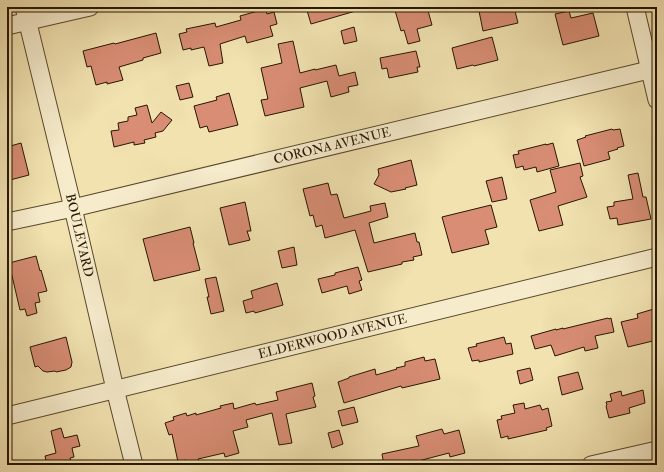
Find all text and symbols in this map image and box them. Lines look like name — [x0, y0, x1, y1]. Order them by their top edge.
street label: CORONA AVENUE — [272, 124, 392, 168]
street label: BOULEVARD — [62, 192, 97, 279]
street label: ELDERWOOD AVENUE — [256, 310, 408, 362]

